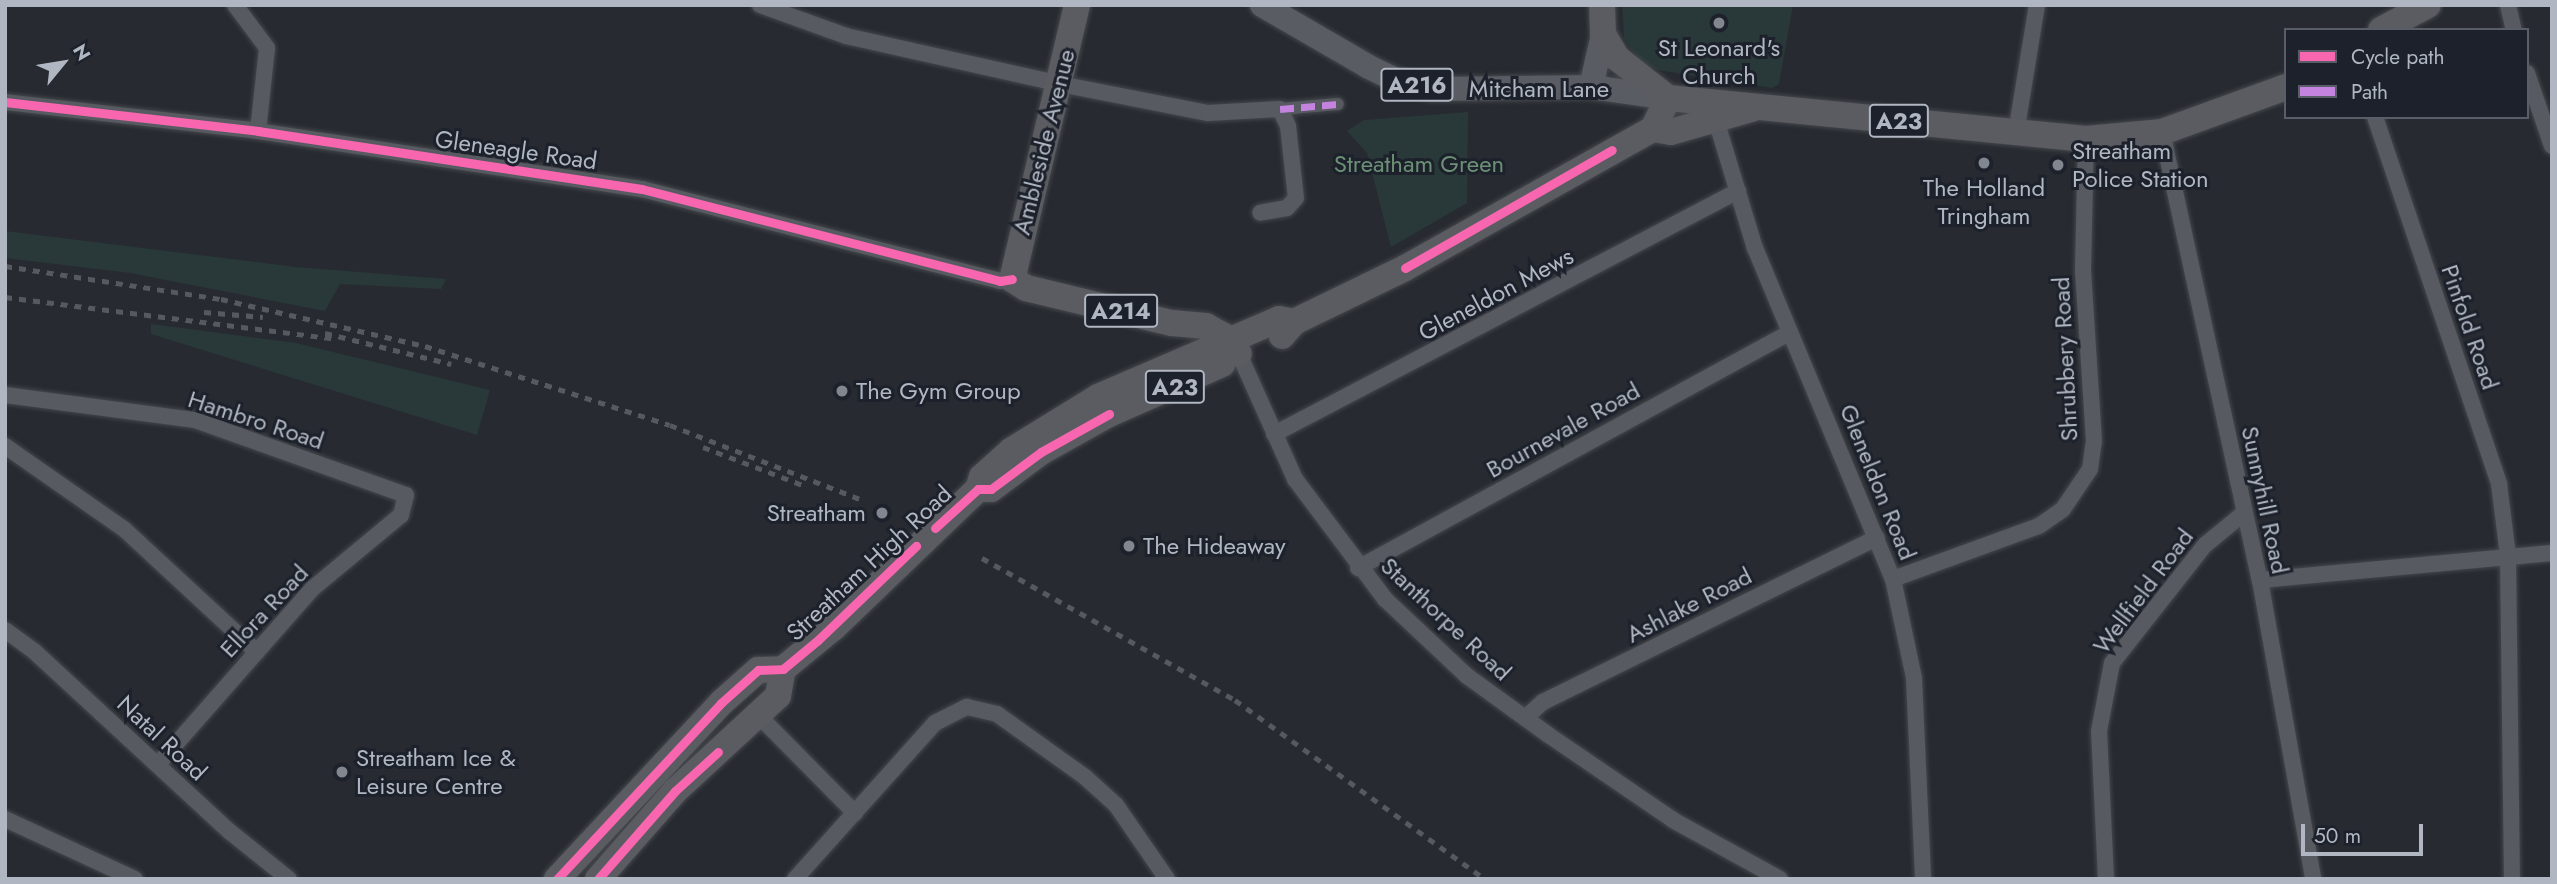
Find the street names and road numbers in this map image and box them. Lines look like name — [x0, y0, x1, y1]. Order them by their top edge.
street label: Ambleside Avenue — [1007, 46, 1081, 238]
road number: A216 — [1380, 66, 1454, 104]
street label: Mitcham Lane — [1469, 75, 1609, 103]
road number: A23 — [1868, 102, 1930, 140]
street label: Gleneagle Road — [433, 124, 599, 176]
street label: Gleneldon Mews — [1414, 241, 1578, 347]
street label: Pinfold Road — [2435, 261, 2505, 393]
street label: Shrubbery Road — [2046, 276, 2084, 442]
road number: A214 — [1082, 292, 1160, 330]
road number: A23 — [1144, 368, 1206, 406]
street label: Bournevale Road — [1481, 376, 1645, 484]
street label: Hambro Road — [184, 385, 328, 455]
street label: Gleneldon Road — [1834, 400, 1922, 564]
street label: Sunnyhill Road — [2235, 424, 2295, 576]
street label: Streatham High Road — [781, 479, 957, 647]
street label: Wellfield Road — [2087, 523, 2199, 659]
street label: Stanthorpe Road — [1375, 551, 1517, 687]
street label: Ellora Road — [214, 559, 314, 663]
street label: Ashlake Road — [1622, 561, 1756, 649]
street label: Natal Road — [111, 689, 213, 787]

